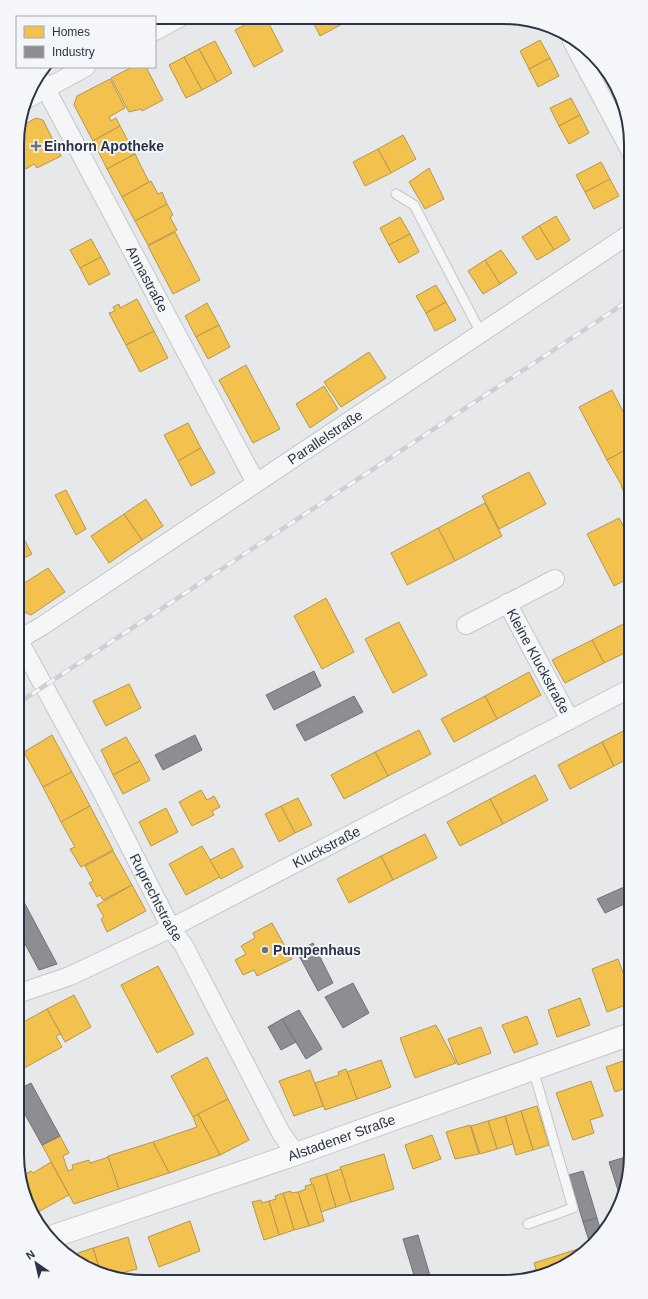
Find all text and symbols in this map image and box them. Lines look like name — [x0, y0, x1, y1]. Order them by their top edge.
legend — [16, 16, 156, 68]
text: Homes — [52, 25, 90, 39]
text: Industry — [52, 45, 95, 59]
place label: Einhorn Apotheke — [44, 138, 164, 154]
marker: Einhorn Apotheke — [31, 141, 41, 151]
street label: Annastraße — [123, 243, 171, 315]
street label: Parallelstraße — [285, 406, 366, 468]
street label: Kleine Kluckstraße — [504, 606, 573, 717]
street label: Kluckstraße — [290, 823, 363, 871]
street label: Ruprechtstraße — [127, 851, 186, 944]
place label: Pumpenhaus — [273, 942, 361, 958]
marker: Pumpenhaus — [260, 945, 270, 955]
street label: Alstadener Straße — [286, 1111, 398, 1164]
north arrow — [16, 1243, 56, 1283]
text: N — [24, 1247, 37, 1262]

